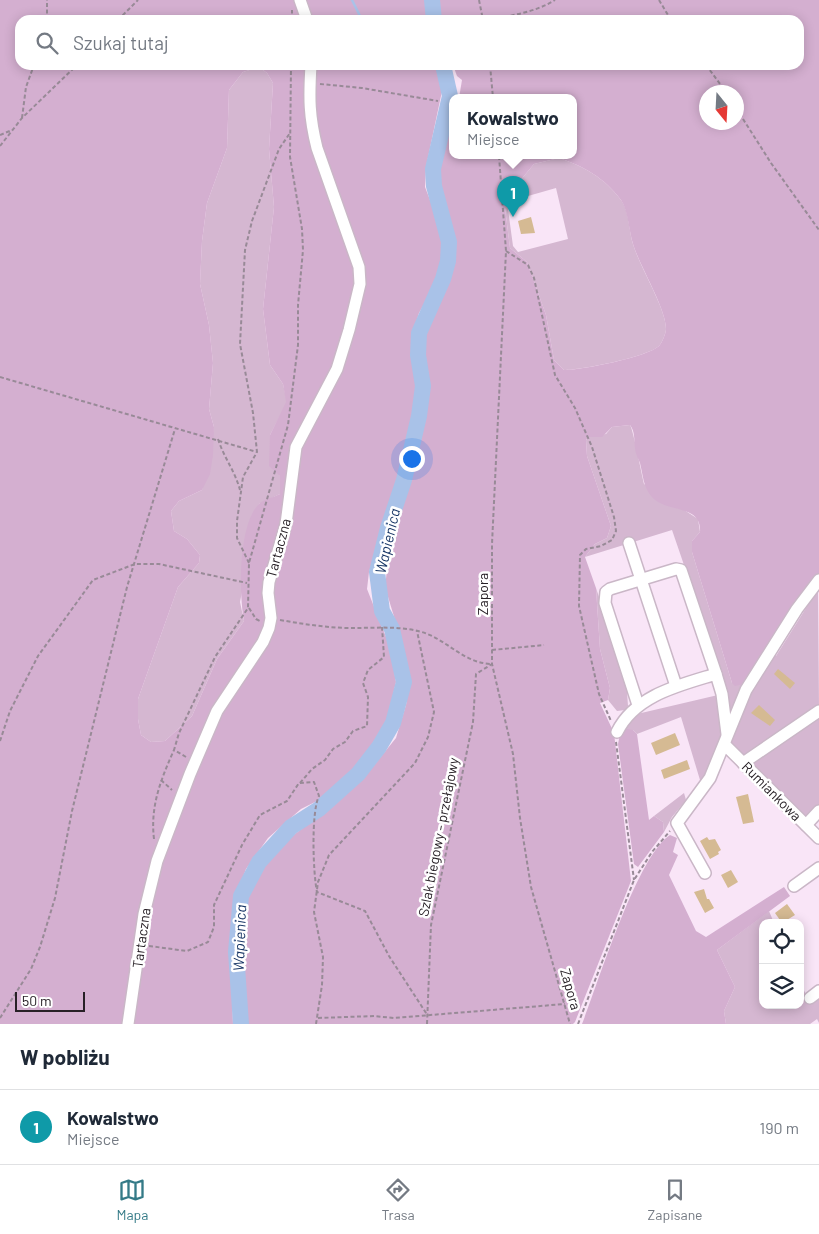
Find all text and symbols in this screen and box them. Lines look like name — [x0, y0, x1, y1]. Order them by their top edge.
search box — [15, 15, 804, 70]
icon: search — [33, 29, 61, 57]
text: Szukaj tutaj — [73, 31, 169, 54]
north arrow — [699, 85, 744, 130]
popup — [449, 94, 577, 159]
text: Kowalstwo — [467, 106, 559, 129]
text: Miejsce — [467, 129, 520, 148]
pin: 1 — [497, 176, 529, 217]
your location — [399, 446, 425, 472]
water label: Wapienica — [371, 506, 403, 576]
street label: Tartaczna — [262, 516, 294, 580]
street label: Zapora — [474, 573, 491, 615]
street label: Szlak biegowy - przełajowy — [414, 756, 462, 918]
street label: Rumiankowa — [739, 758, 805, 824]
water label: Wapienica — [229, 904, 249, 972]
street label: Tartaczna — [128, 907, 154, 969]
map controls — [759, 919, 804, 1009]
button: locate — [759, 919, 804, 964]
button: layers — [759, 964, 804, 1009]
street label: Zapora — [557, 966, 585, 1012]
scale bar — [15, 989, 85, 1012]
text: 50 m — [22, 992, 51, 1009]
text: W pobliżu — [20, 1044, 110, 1069]
text: Kowalstwo — [67, 1106, 159, 1129]
text: 1 — [33, 1118, 39, 1137]
text: 190 m — [760, 1118, 799, 1137]
text: Miejsce — [67, 1129, 119, 1148]
tab: Mapa — [116, 1176, 148, 1223]
tab: Trasa — [381, 1176, 415, 1223]
tab: Zapisane — [648, 1176, 703, 1223]

